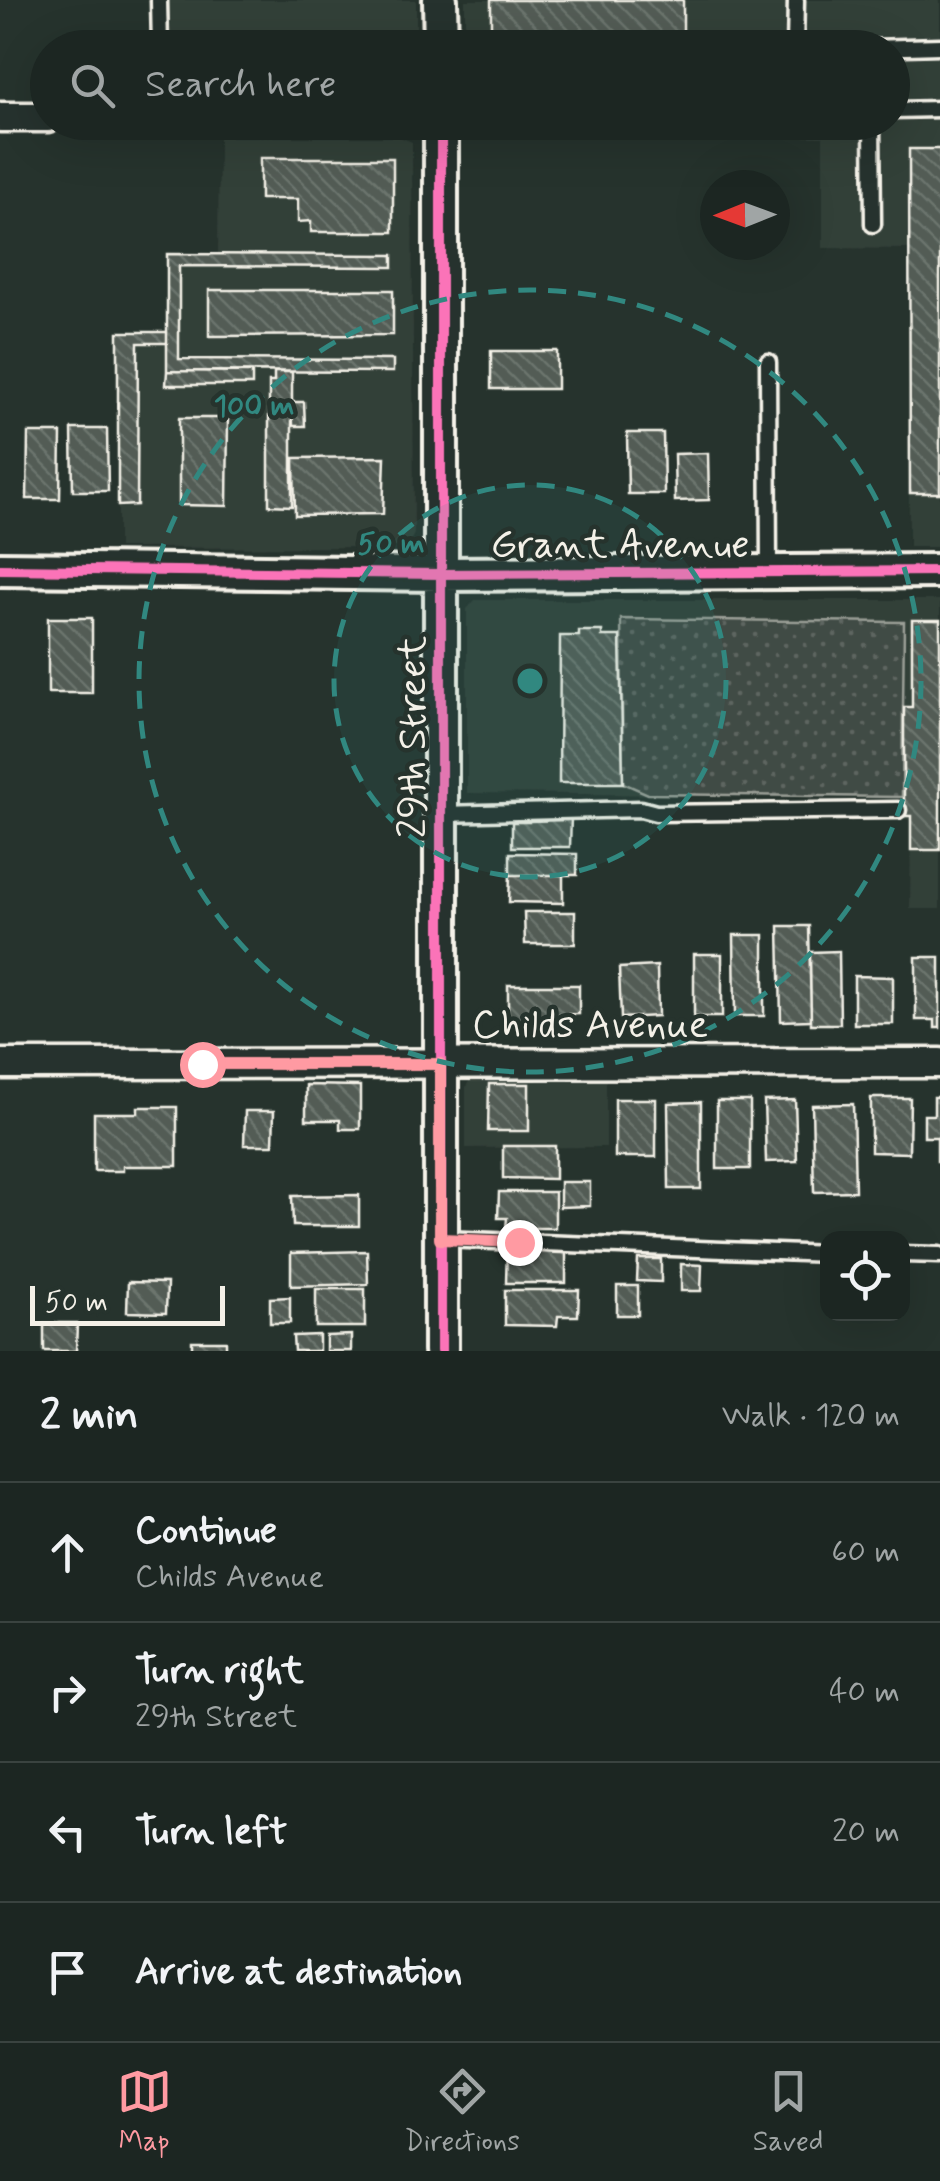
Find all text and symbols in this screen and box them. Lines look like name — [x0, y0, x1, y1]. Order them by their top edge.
search box — [30, 30, 910, 140]
icon: search — [65, 58, 120, 113]
text: Search here — [145, 61, 336, 110]
north arrow — [700, 170, 790, 260]
text: 100 m — [214, 387, 294, 426]
street label: Grant Avenue — [490, 520, 750, 572]
text: 50 m — [357, 525, 425, 564]
street label: 29th Street — [388, 636, 440, 838]
centre of rings — [512, 663, 548, 699]
street label: Childs Avenue — [472, 1000, 708, 1052]
route start — [180, 1042, 226, 1088]
route end — [497, 1220, 543, 1266]
map controls — [820, 1231, 910, 1321]
button: locate — [820, 1231, 910, 1321]
scale bar — [30, 1281, 225, 1326]
text: 50 m — [45, 1285, 108, 1322]
text: 2 min — [40, 1389, 139, 1444]
text: Walk · 120 m — [722, 1395, 900, 1437]
text: Continue — [135, 1507, 277, 1556]
icon: ahead — [40, 1525, 95, 1580]
text: 60 m — [831, 1531, 900, 1573]
text: Childs Avenue — [135, 1556, 324, 1598]
text: Turn right — [135, 1647, 304, 1696]
icon: right — [40, 1665, 95, 1720]
text: 40 m — [829, 1671, 900, 1713]
text: 29th Street — [135, 1696, 297, 1738]
icon: left — [40, 1805, 95, 1860]
text: Turn left — [135, 1808, 287, 1857]
text: 20 m — [832, 1811, 900, 1853]
icon: arrive — [40, 1945, 95, 2000]
text: Arrive at destination — [135, 1948, 462, 1997]
tab: Map — [117, 2064, 172, 2161]
tab: Directions — [405, 2064, 520, 2161]
tab: Saved — [753, 2064, 823, 2161]

